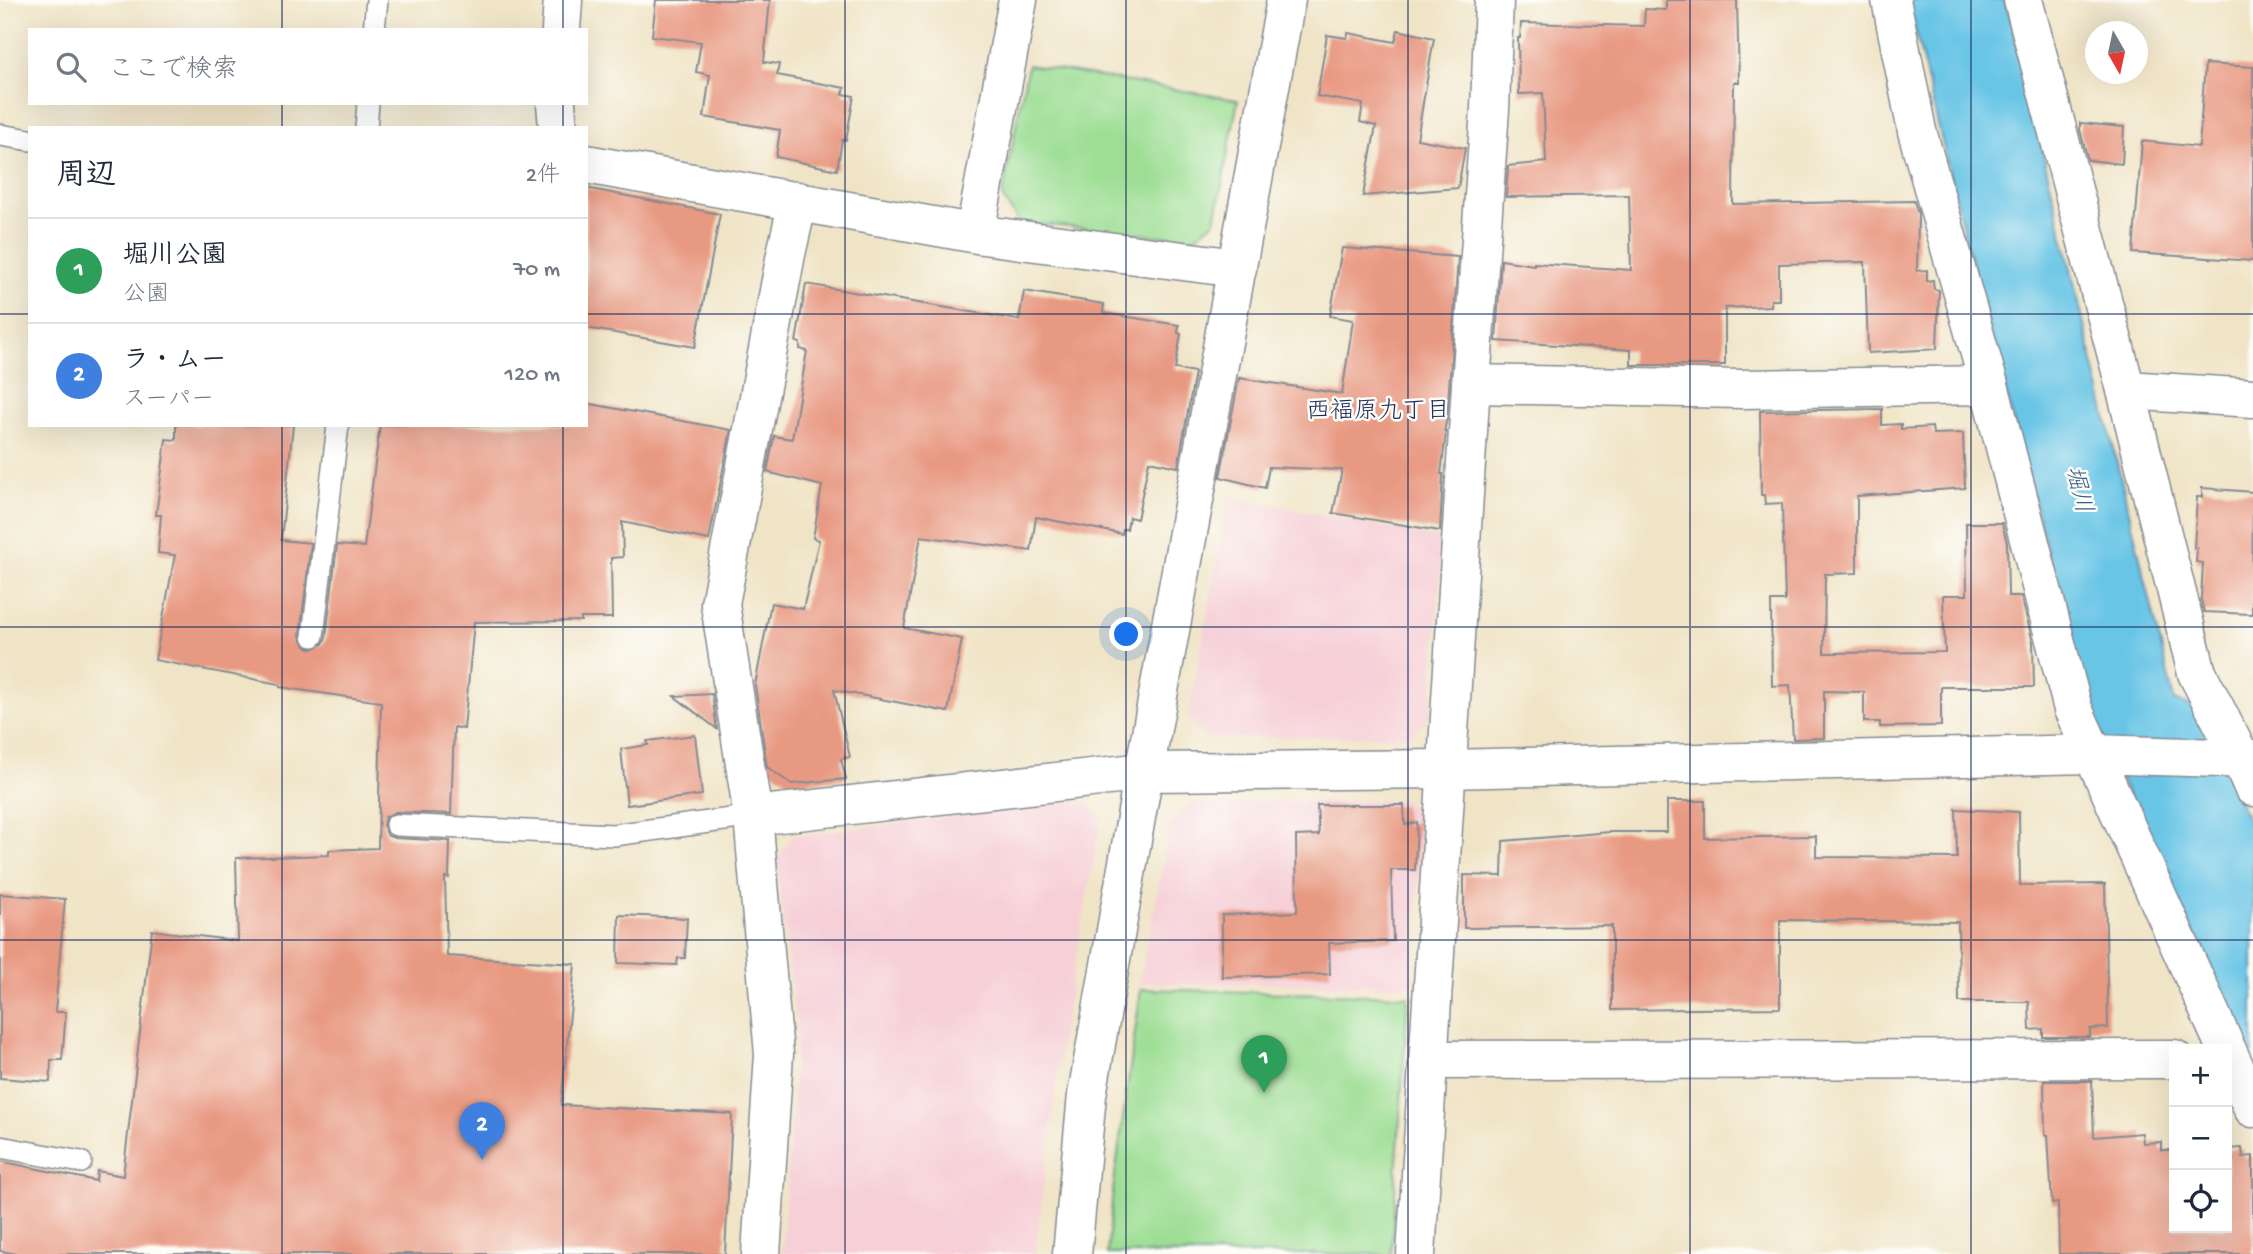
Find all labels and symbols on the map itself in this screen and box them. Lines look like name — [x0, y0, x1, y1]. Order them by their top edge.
north arrow — [2085, 21, 2148, 84]
district label: 西福原九丁目 — [1306, 398, 1450, 427]
water label: 堀川 — [2057, 463, 2096, 517]
your location — [1109, 617, 1143, 651]
pin: 1 — [1241, 1035, 1287, 1093]
pin: 2 — [459, 1102, 505, 1160]

